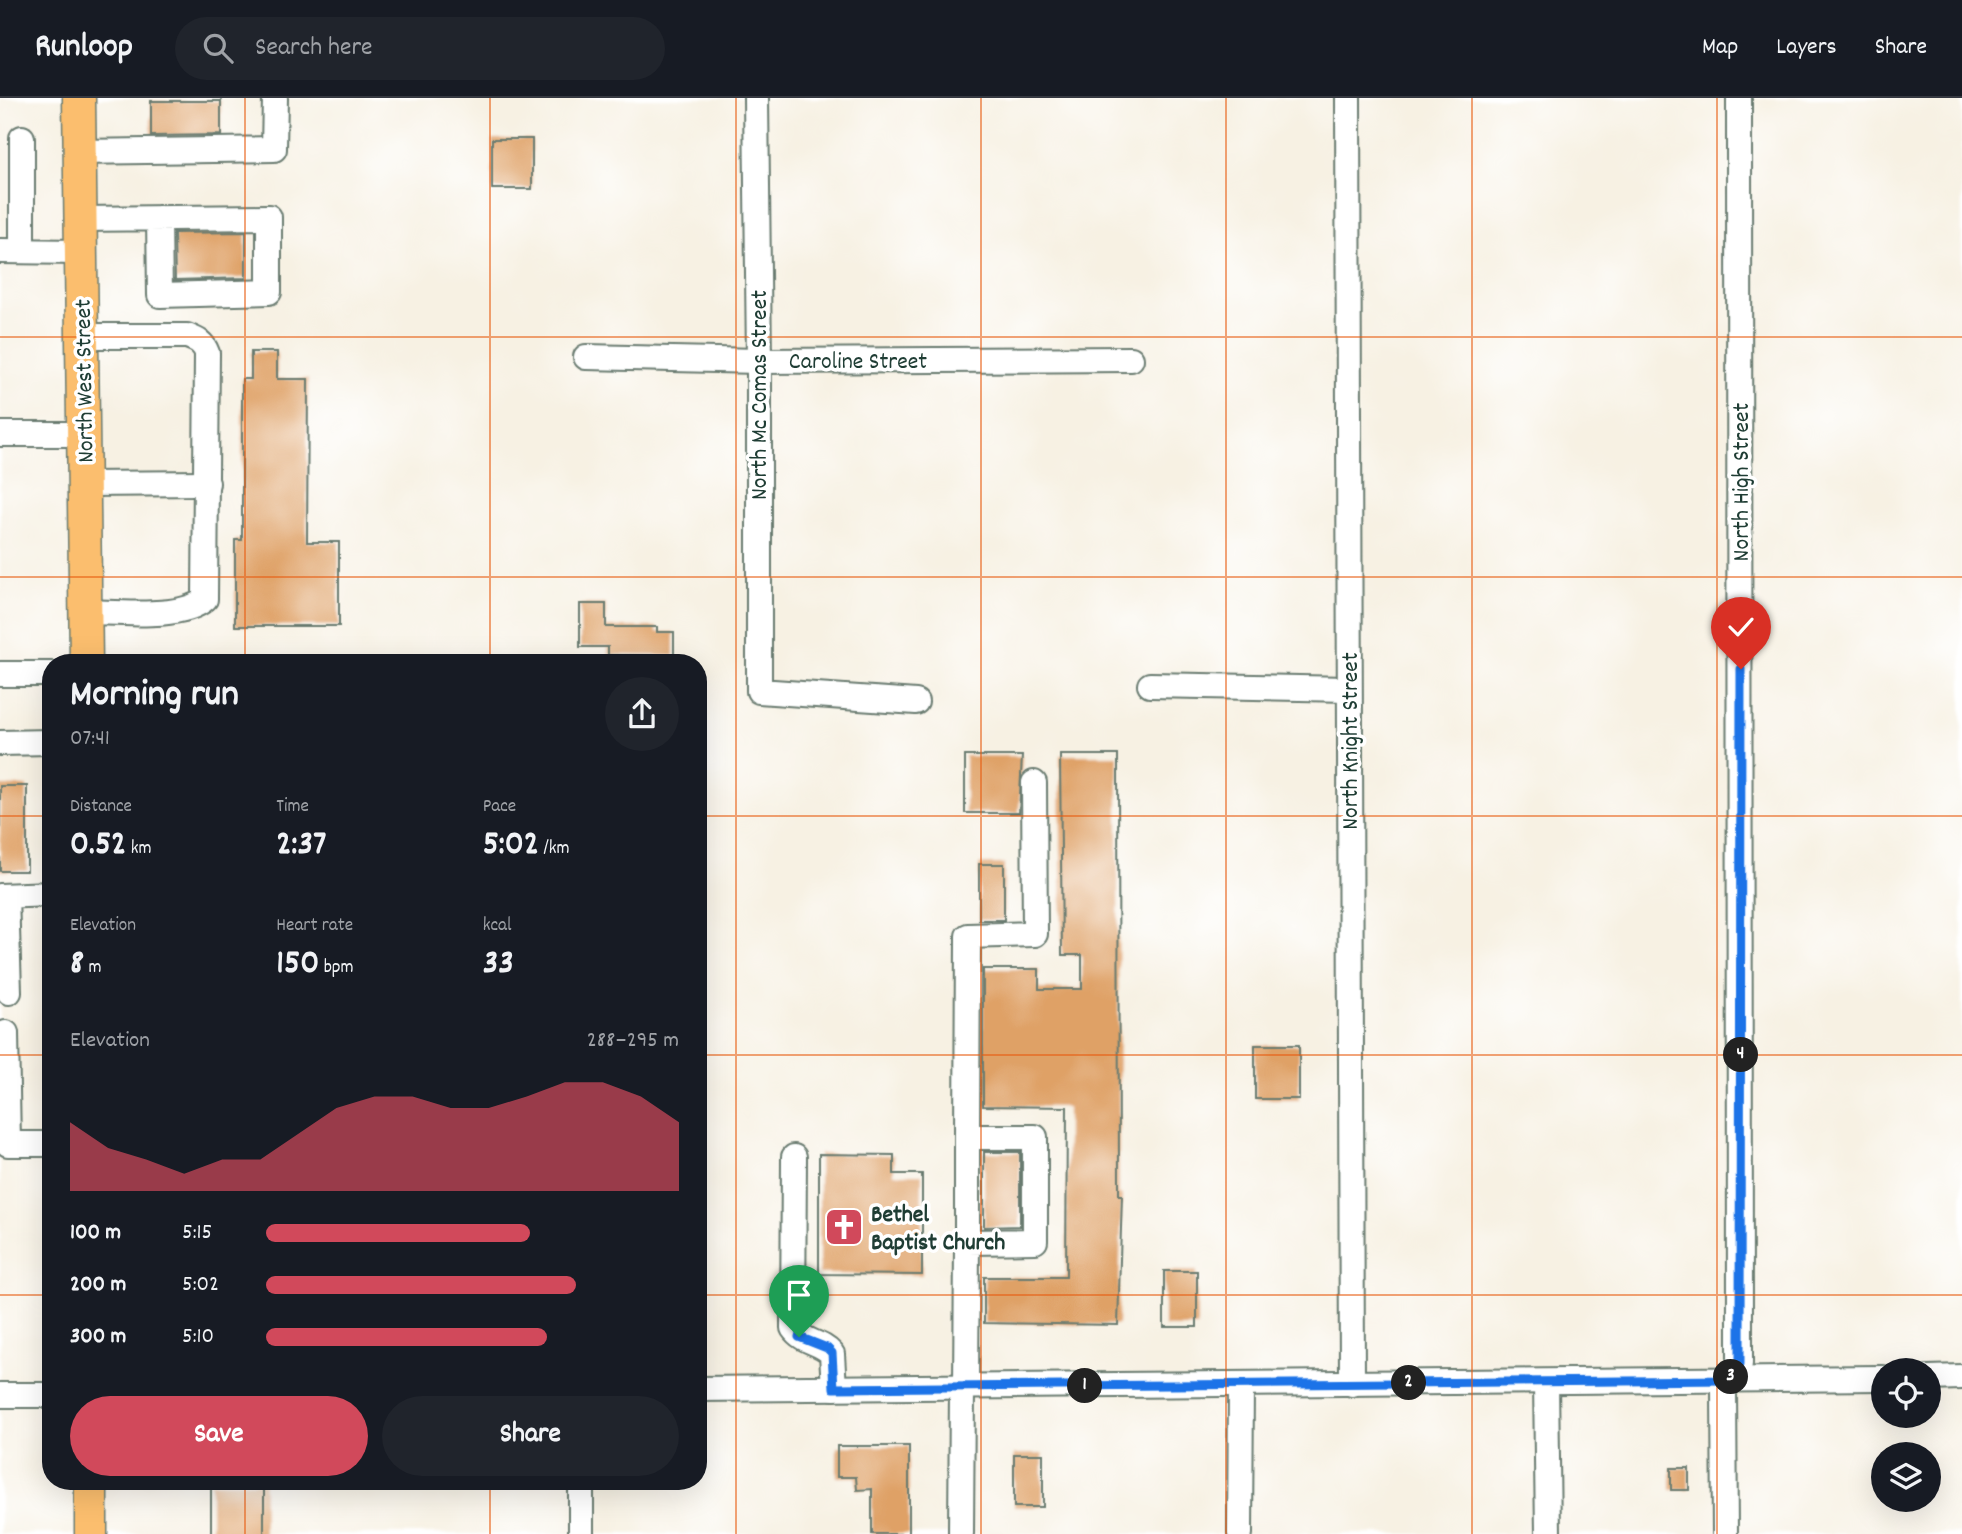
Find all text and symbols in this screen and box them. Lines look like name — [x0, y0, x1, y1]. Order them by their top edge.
search box — [175, 17, 665, 80]
text: Runloop — [35, 25, 133, 72]
icon: search — [199, 29, 237, 67]
text: Search here — [255, 30, 372, 67]
text: Map — [1702, 31, 1738, 65]
text: Layers — [1776, 31, 1837, 65]
text: Share — [1875, 31, 1927, 65]
street label: North Mc Comas Street — [744, 290, 778, 500]
street label: North West Street — [68, 299, 104, 463]
street label: Caroline Street — [789, 346, 927, 380]
street label: North High Street — [1726, 402, 1760, 561]
pin — [1711, 597, 1771, 669]
icon: check — [1722, 608, 1760, 646]
street label: North Knight Street — [1335, 652, 1369, 830]
text: Morning run — [70, 669, 239, 724]
button: share — [605, 677, 679, 751]
text: 07:41 — [70, 723, 110, 756]
text: Distance — [70, 794, 132, 821]
text: Time — [276, 794, 309, 821]
text: Pace — [483, 794, 516, 821]
text: 0.52 — [70, 821, 126, 871]
text: 2:37 — [276, 821, 326, 871]
text: 5:02 — [483, 821, 539, 871]
text: km — [126, 836, 152, 863]
text: /km — [539, 836, 570, 863]
text: Elevation — [70, 913, 136, 940]
text: Heart rate — [276, 913, 353, 940]
text: kcal — [483, 913, 512, 940]
text: 8 — [70, 940, 84, 990]
text: 150 — [276, 940, 319, 990]
text: 33 — [483, 940, 514, 990]
text: m — [84, 955, 101, 982]
text: bpm — [319, 955, 354, 982]
text: Elevation — [70, 1025, 150, 1058]
text: 288–295 m — [587, 1025, 679, 1058]
pin: 4 — [1724, 1038, 1758, 1072]
text: 4 — [1737, 1041, 1744, 1068]
place label: Bethel Baptist Church — [871, 1199, 1005, 1261]
church icon: Bethel Baptist Church — [823, 1206, 865, 1248]
text: 100 m — [70, 1217, 121, 1250]
text: 5:15 — [182, 1217, 212, 1250]
pin — [769, 1265, 829, 1337]
text: 200 m — [70, 1269, 126, 1302]
text: 5:02 — [182, 1269, 219, 1302]
icon: arrive — [780, 1276, 818, 1314]
text: 300 m — [70, 1321, 126, 1354]
text: 5:10 — [182, 1321, 214, 1354]
map controls — [1871, 1358, 1941, 1512]
button: locate — [1871, 1358, 1941, 1428]
pin: 3 — [1714, 1360, 1748, 1394]
text: 3 — [1726, 1363, 1735, 1390]
pin: 2 — [1392, 1366, 1426, 1400]
pin: 1 — [1068, 1368, 1102, 1404]
text: 2 — [1404, 1369, 1413, 1396]
text: 1 — [1082, 1372, 1087, 1399]
button: Save — [70, 1396, 368, 1476]
button: Share — [382, 1396, 679, 1476]
button: layers — [1871, 1442, 1941, 1512]

